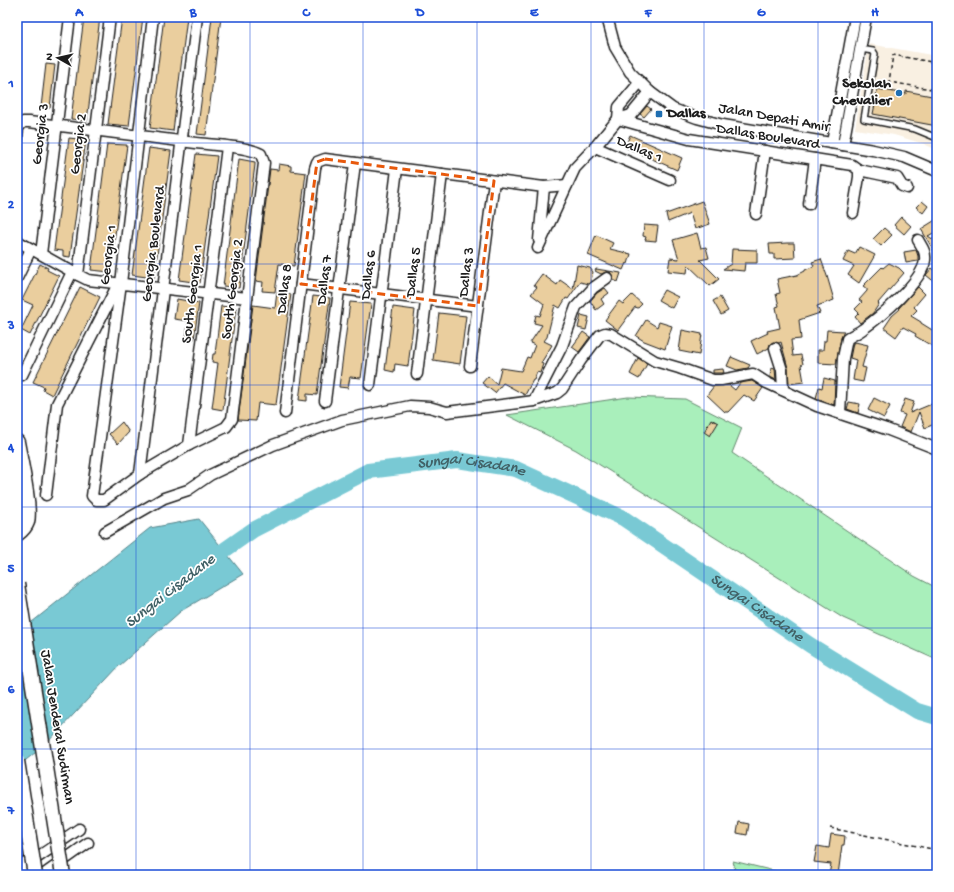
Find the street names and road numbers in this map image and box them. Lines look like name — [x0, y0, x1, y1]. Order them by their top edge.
street label: Jalan Depati Amir — [717, 99, 833, 137]
street label: Georgia 3 — [28, 102, 54, 166]
street label: Georgia 2 — [66, 112, 92, 176]
street label: Dallas Boulevard — [714, 120, 822, 154]
street label: Dallas 1 — [612, 132, 665, 168]
street label: Georgia Boulevard — [138, 184, 170, 303]
street label: Georgia 1 — [96, 224, 122, 286]
street label: South Georgia 2 — [218, 238, 248, 340]
street label: South Georgia 1 — [178, 244, 208, 344]
street label: Dallas 5 — [402, 246, 426, 299]
street label: Dallas 3 — [455, 246, 479, 299]
street label: Dallas 6 — [357, 249, 381, 302]
street label: Dallas 7 — [313, 253, 337, 307]
street label: Dallas 8 — [273, 263, 297, 316]
street label: Jalan Jenderal Sudirman — [36, 649, 78, 805]

